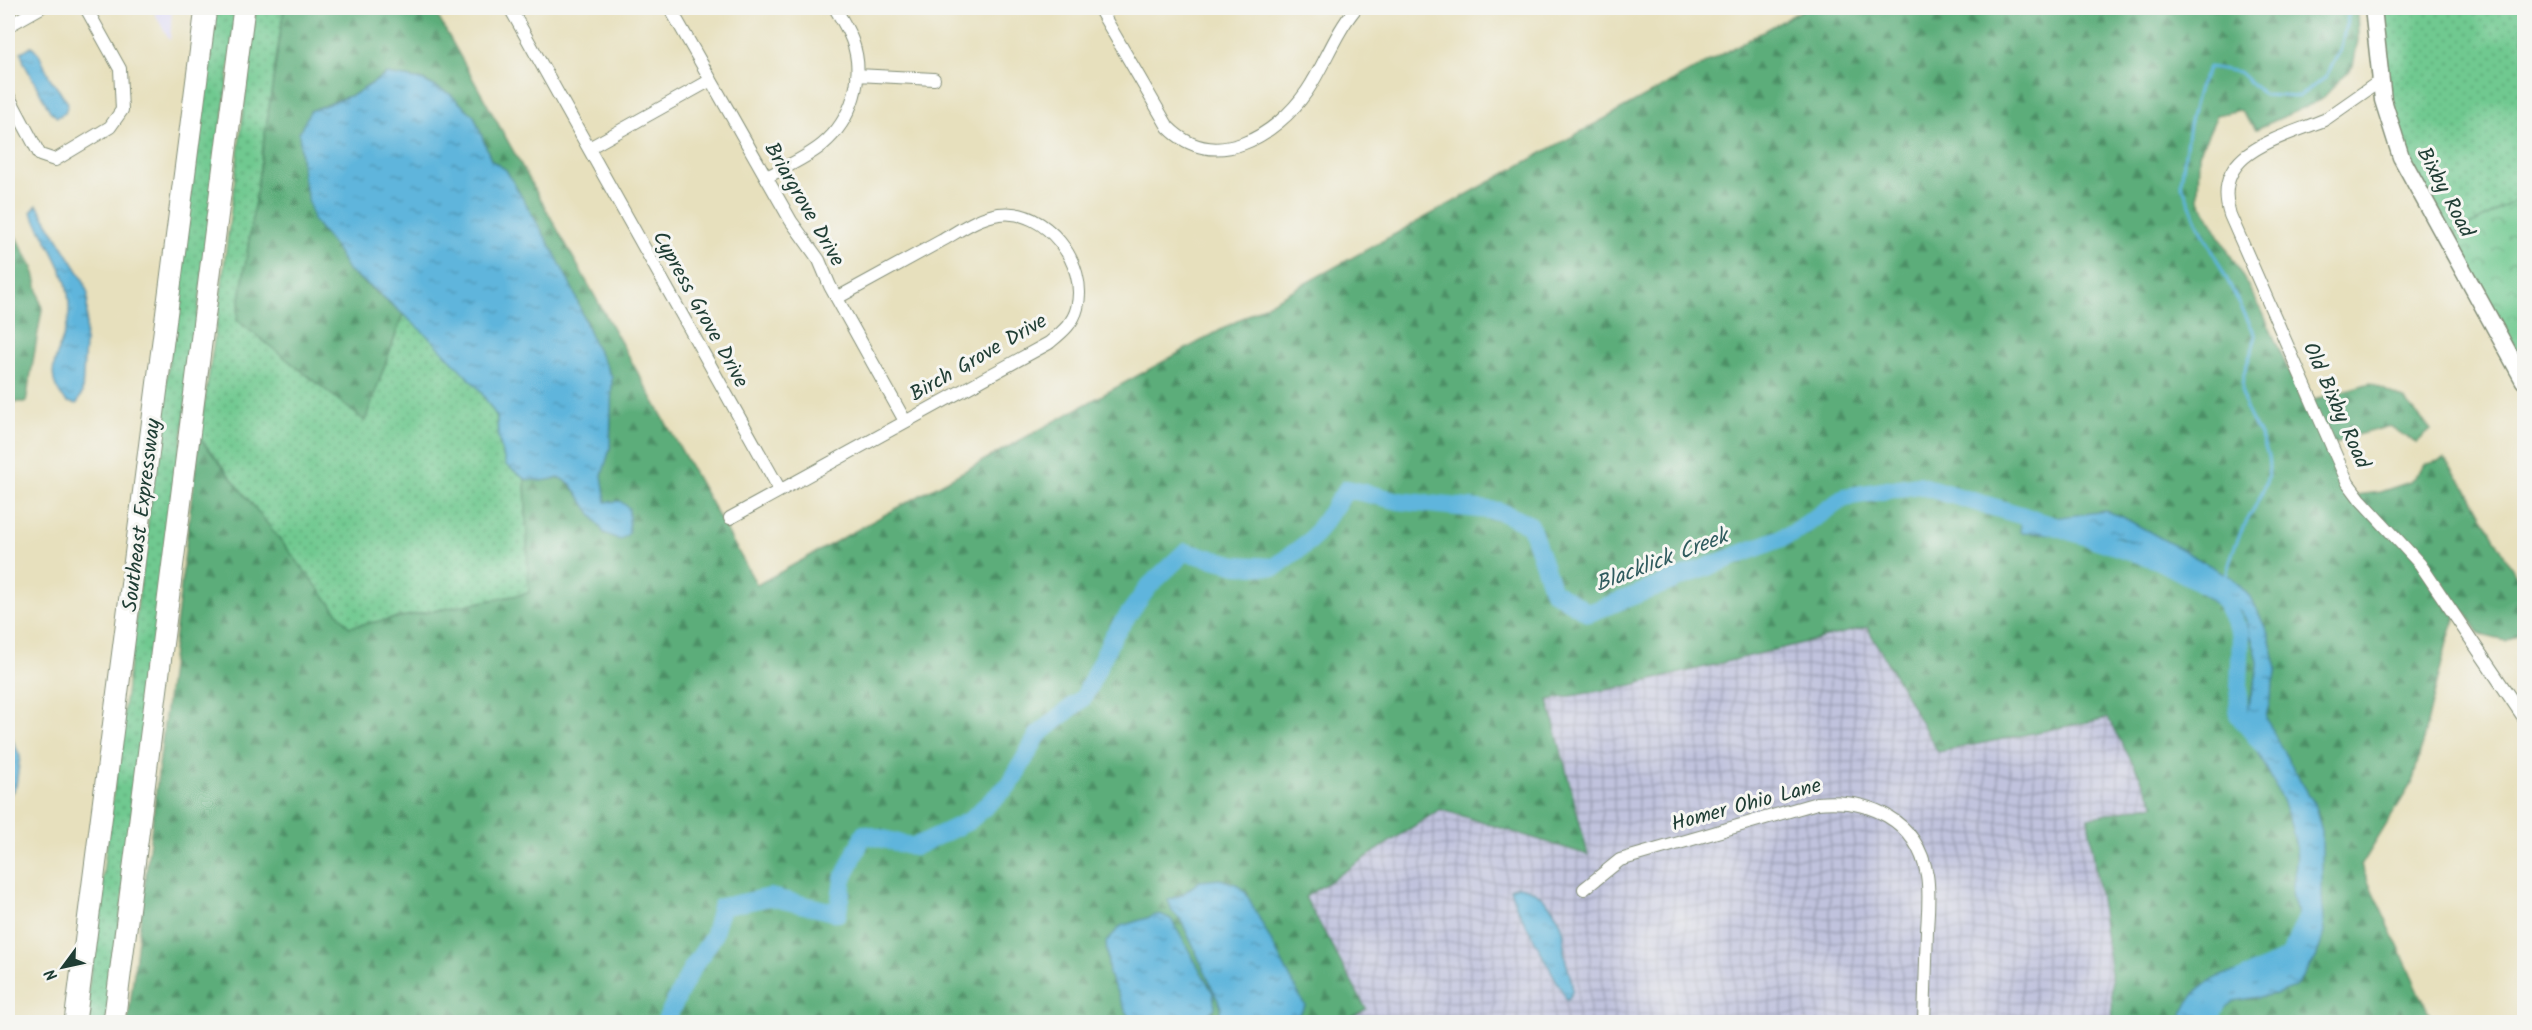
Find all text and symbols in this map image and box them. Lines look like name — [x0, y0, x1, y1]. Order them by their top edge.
street label: Briargrove Drive — [755, 136, 853, 274]
street label: Bixby Road — [2407, 141, 2483, 244]
street label: Cypress Grove Drive — [643, 225, 757, 395]
street label: Birch Grove Drive — [904, 305, 1054, 411]
street label: Old Bixby Road — [2293, 337, 2379, 475]
street label: Southeast Expressway — [114, 417, 171, 614]
water label: Blacklick Creek — [1590, 519, 1737, 603]
street label: Homer Ohio Lane — [1668, 769, 1826, 841]
north arrow — [33, 937, 93, 997]
text: N — [38, 963, 65, 985]

